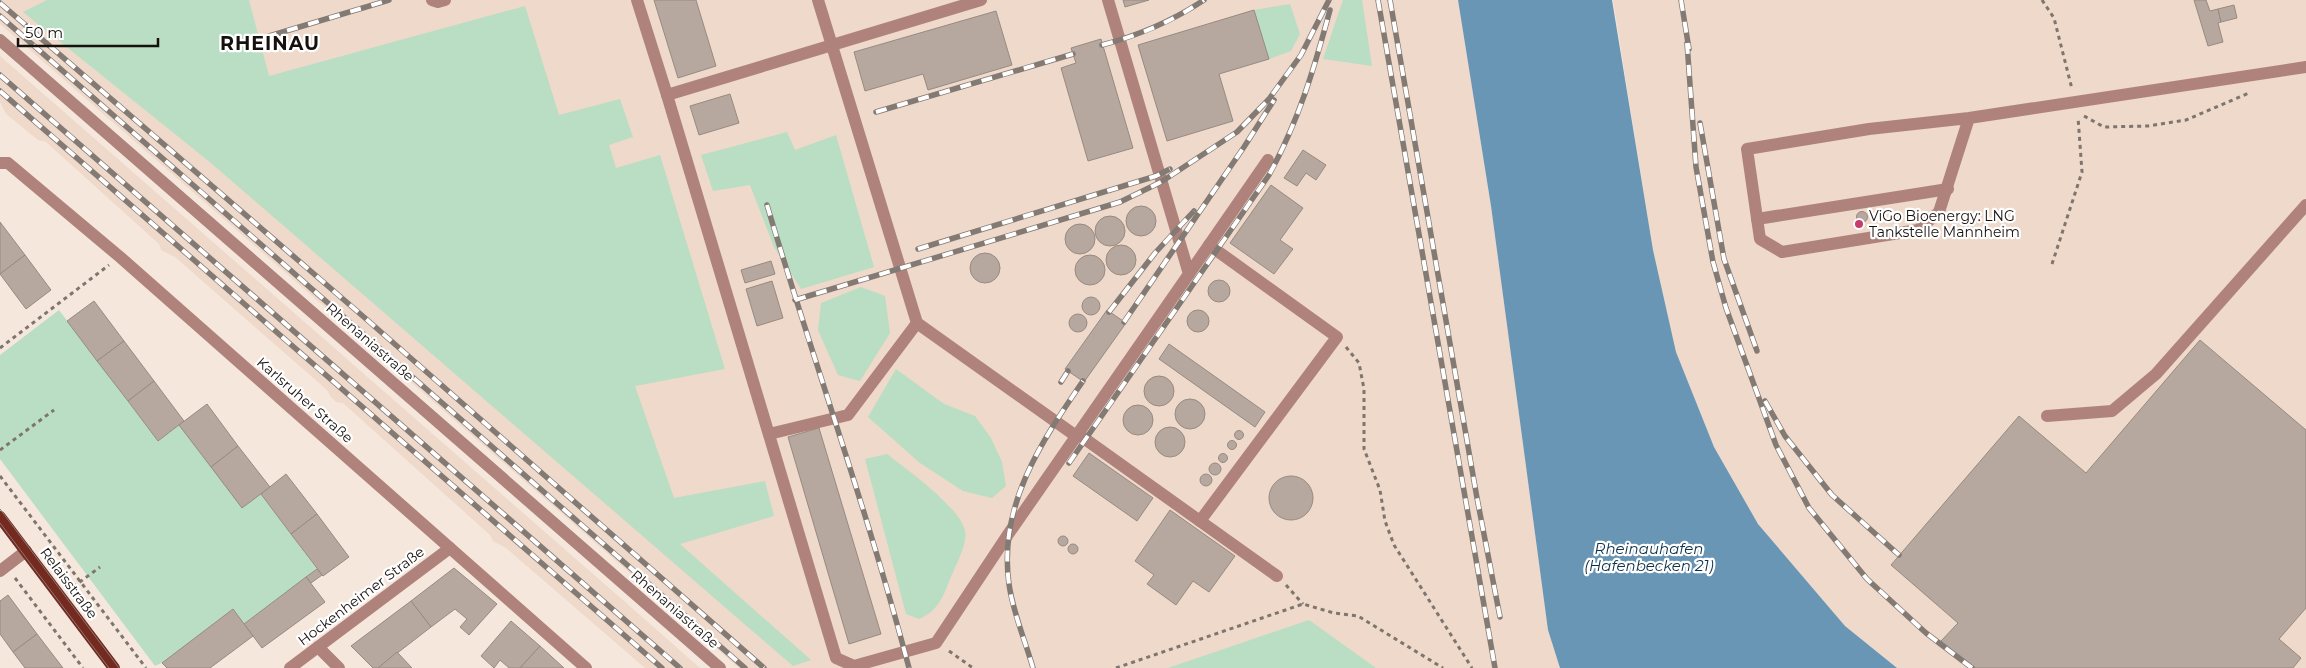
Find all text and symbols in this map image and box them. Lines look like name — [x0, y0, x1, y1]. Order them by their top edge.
scale bar — [18, 15, 158, 47]
text: 50 m — [25, 23, 63, 42]
district label: RHEINAU — [220, 32, 320, 55]
place label: ViGo Bioenergy: LNG Tankstelle Mannheim — [1869, 207, 2020, 241]
marker: ViGo Bioenergy: LNG Tankstelle Mannheim — [1853, 218, 1865, 230]
street label: Rhenaniastraße — [322, 299, 418, 385]
street label: Karlsruher Straße — [253, 353, 357, 447]
water label: Rheinauhafen (Hafenbecken 21) — [1584, 539, 1714, 575]
street label: Hockenheimer Straße — [294, 543, 428, 649]
street label: Relaisstraße — [36, 544, 102, 622]
street label: Rhenaniastraße — [627, 566, 723, 652]

